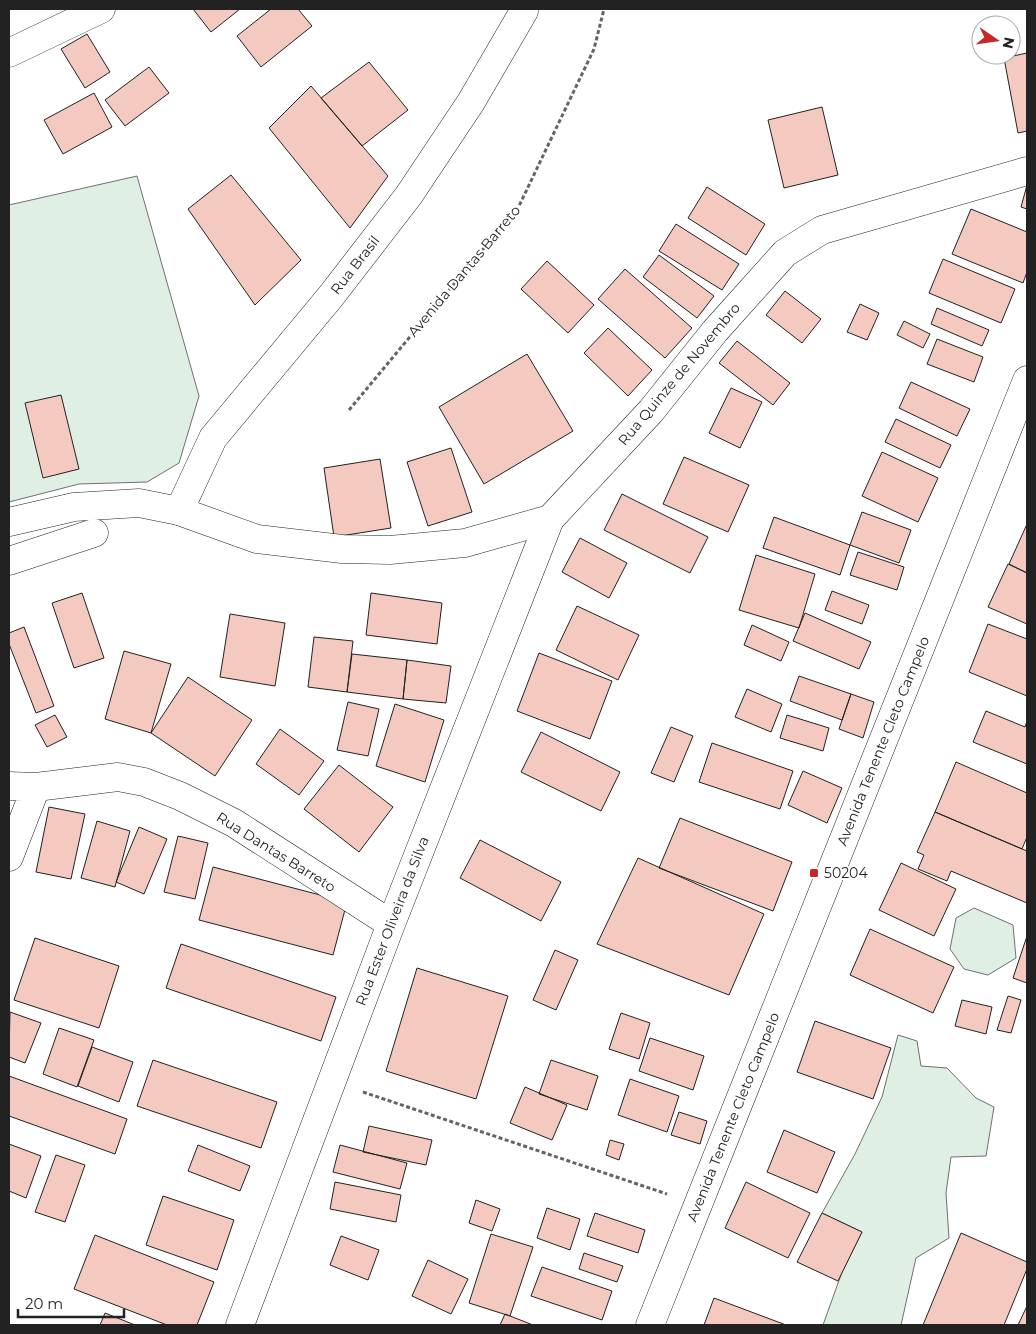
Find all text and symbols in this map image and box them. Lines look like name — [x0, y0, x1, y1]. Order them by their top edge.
north arrow — [971, 15, 1021, 65]
text: N — [999, 35, 1019, 50]
street label: Avenida Dantas Barreto — [404, 201, 524, 340]
street label: Rua Brasil — [326, 232, 384, 298]
street label: Rua Quinze de Novembro — [614, 299, 744, 449]
street label: Avenida Tenente Cleto Campelo — [833, 633, 933, 848]
street label: Rua Dantas Barreto — [213, 808, 339, 896]
street label: Rua Ester Oliveira da Silva — [351, 834, 433, 1008]
place label: 50204 — [824, 864, 868, 882]
marker: 50204 — [808, 867, 820, 879]
street label: Avenida Tenente Cleto Campelo — [683, 1009, 783, 1224]
scale bar — [18, 1286, 124, 1318]
text: 20 m — [25, 1294, 63, 1313]

